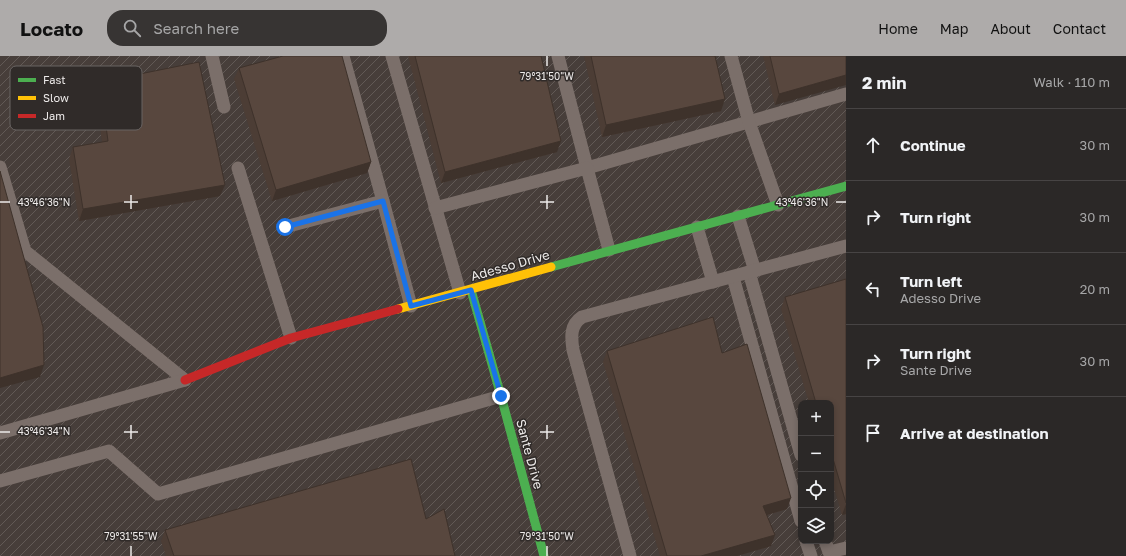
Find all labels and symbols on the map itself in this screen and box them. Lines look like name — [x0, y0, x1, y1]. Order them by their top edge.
legend — [10, 66, 142, 130]
text: 79°31'50"W — [520, 70, 574, 82]
text: Fast — [43, 73, 66, 86]
text: Slow — [43, 91, 69, 104]
text: Jam — [43, 109, 65, 122]
text: 43°46'36"N — [18, 196, 70, 208]
text: 43°46'36"N — [776, 196, 828, 208]
route start — [276, 218, 294, 236]
street label: Adesso Drive — [469, 246, 551, 284]
route end — [492, 387, 510, 405]
street label: Sante Drive — [513, 417, 547, 491]
text: 43°46'34"N — [18, 425, 70, 437]
text: 79°31'55"W — [104, 530, 158, 542]
text: 79°31'50"W — [520, 530, 574, 542]

